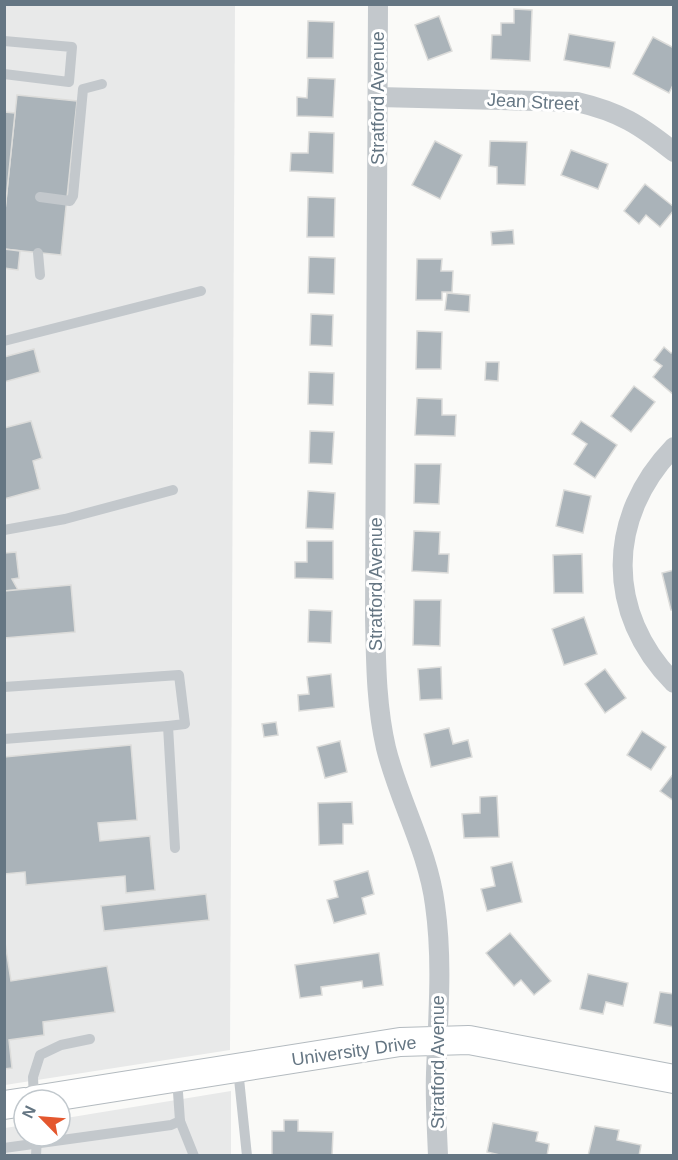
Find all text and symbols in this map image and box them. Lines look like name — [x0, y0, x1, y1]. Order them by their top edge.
street label: Stratford Avenue — [368, 31, 388, 165]
street label: Jean Street — [487, 90, 579, 114]
street label: Stratford Avenue — [366, 517, 386, 651]
street label: Stratford Avenue — [428, 995, 448, 1129]
street label: University Drive — [290, 1032, 418, 1070]
north arrow — [12, 1088, 72, 1148]
text: N — [19, 1103, 39, 1121]

